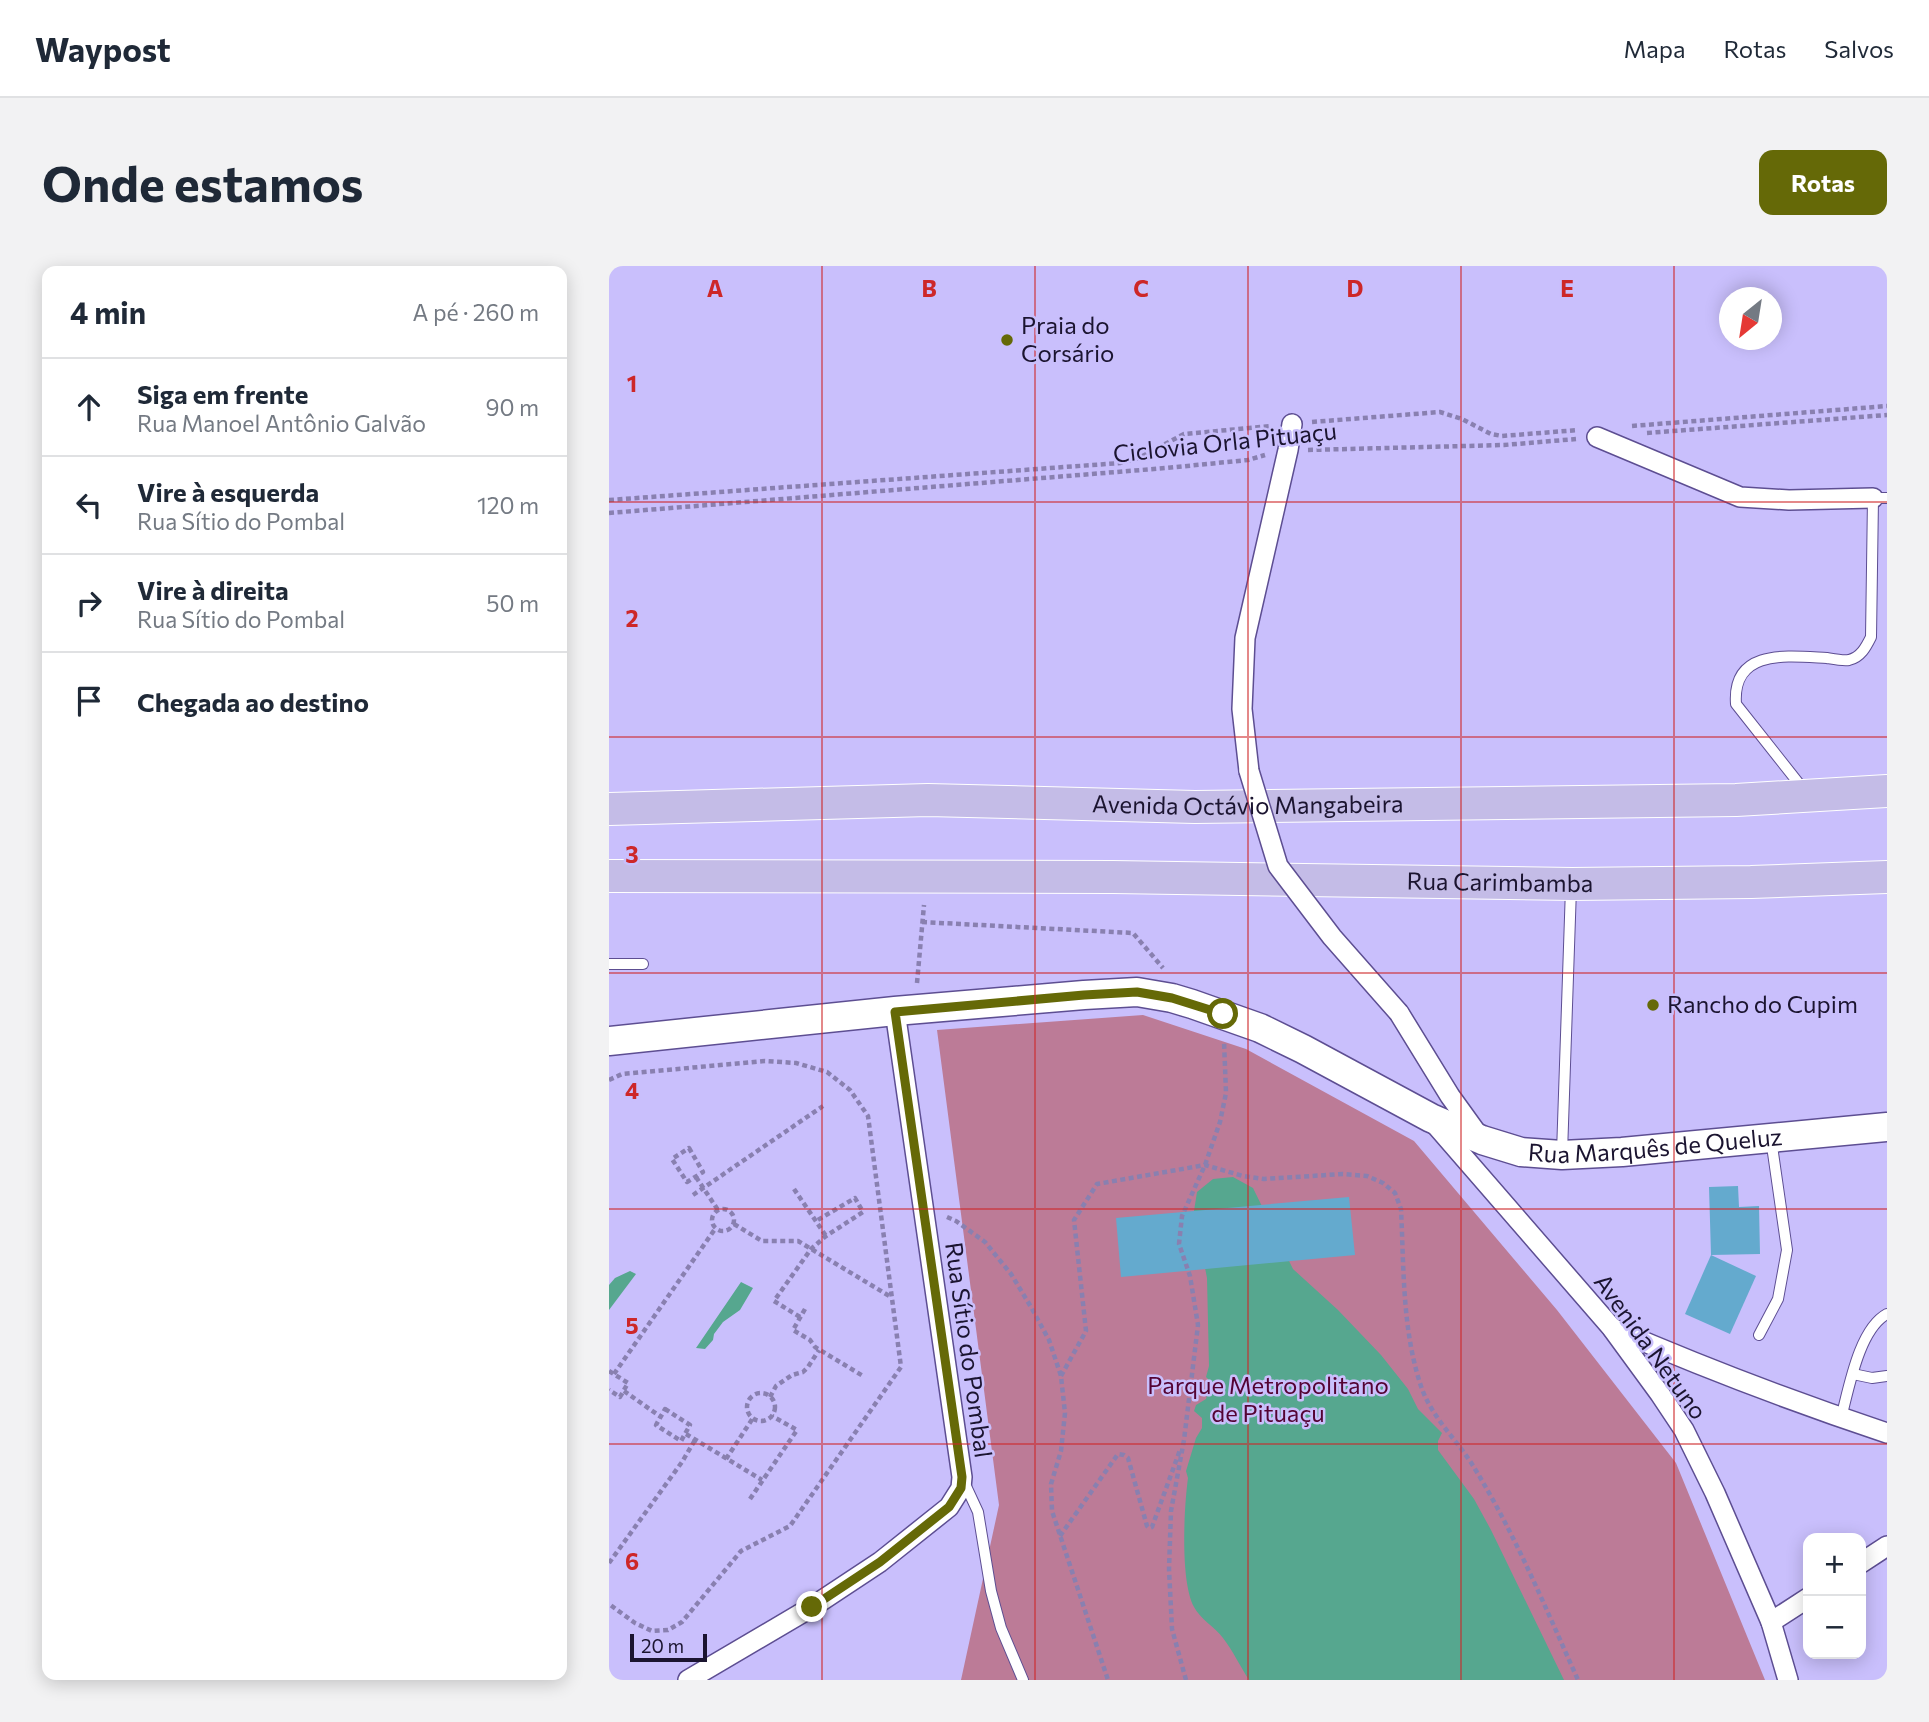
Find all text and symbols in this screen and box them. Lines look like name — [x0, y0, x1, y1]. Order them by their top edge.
text: Waypost — [35, 28, 171, 69]
text: Mapa — [1624, 34, 1686, 63]
text: Rotas — [1724, 34, 1786, 63]
text: Salvos — [1824, 34, 1894, 63]
button: Rotas — [1759, 150, 1887, 215]
text: Onde estamos — [42, 152, 363, 212]
text: A — [707, 274, 724, 302]
text: B — [921, 274, 937, 302]
text: C — [1133, 274, 1149, 302]
text: D — [1347, 274, 1364, 302]
text: E — [1560, 274, 1574, 302]
north arrow — [1719, 287, 1782, 350]
text: 4 min — [70, 293, 146, 330]
text: A pé · 260 m — [413, 298, 539, 326]
place label: Praia do Corsário — [1021, 310, 1114, 367]
marker: Praia do Corsário — [999, 332, 1015, 348]
text: 1 — [627, 369, 637, 397]
text: Siga em frente — [137, 378, 308, 409]
icon: ahead — [70, 388, 108, 426]
text: 90 m — [486, 393, 539, 421]
text: Rua Manoel Antônio Galvão — [137, 409, 426, 437]
street label: Ciclovia Orla Pituaçu — [1112, 415, 1338, 468]
text: Vire à esquerda — [137, 476, 319, 507]
icon: left — [70, 486, 108, 524]
text: 120 m — [477, 491, 539, 519]
text: Rua Sítio do Pombal — [137, 507, 345, 535]
text: Vire à direita — [137, 574, 289, 605]
icon: right — [70, 584, 108, 622]
text: 50 m — [486, 589, 539, 617]
text: 2 — [625, 604, 639, 632]
text: Rua Sítio do Pombal — [137, 605, 345, 633]
icon: arrive — [70, 682, 108, 720]
text: Chegada ao destino — [137, 686, 369, 717]
street label: Avenida Octávio Mangabeira — [1092, 788, 1404, 820]
text: 3 — [625, 840, 639, 868]
street label: Rua Carimbamba — [1406, 865, 1593, 897]
place label: Rancho do Cupim — [1667, 989, 1858, 1018]
marker: Rancho do Cupim — [1645, 997, 1661, 1013]
route start — [1207, 998, 1238, 1029]
text: 4 — [625, 1076, 639, 1104]
street label: Rua Marquês de Queluz — [1527, 1121, 1783, 1168]
street label: Rua Sítio do Pombal — [940, 1240, 999, 1459]
street label: Avenida Netuno — [1589, 1268, 1714, 1425]
text: 5 — [625, 1311, 639, 1339]
park label: Parque Metropolitano de Pituaçu — [1147, 1370, 1389, 1427]
map controls — [1803, 1533, 1866, 1659]
button: + — [1803, 1533, 1866, 1596]
text: 6 — [625, 1547, 639, 1575]
route end — [796, 1591, 827, 1622]
button: − — [1803, 1596, 1866, 1659]
scale bar — [630, 1631, 707, 1663]
text: 20 m — [641, 1634, 684, 1657]

